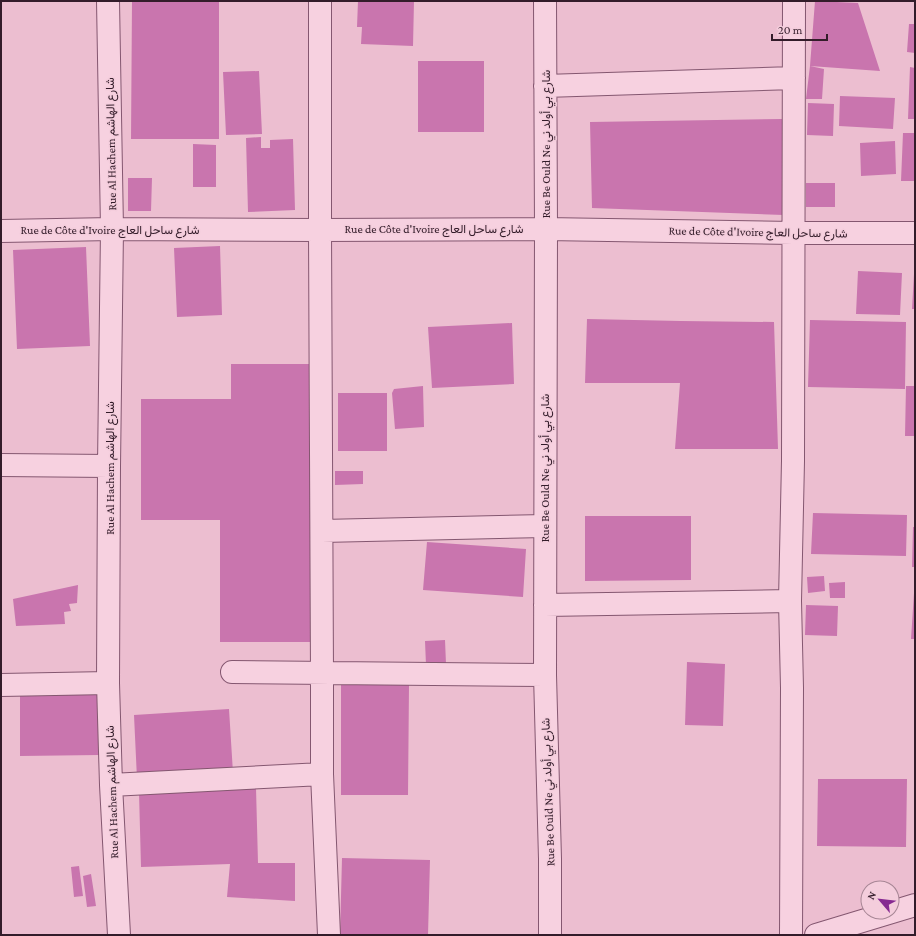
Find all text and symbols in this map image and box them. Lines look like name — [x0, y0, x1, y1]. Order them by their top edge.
scale bar — [772, 16, 827, 42]
text: 20 m — [778, 23, 803, 37]
street label: Rue Be Ould Ne شارع بي أولد ني — [539, 70, 556, 218]
street label: Rue Al Hachem شارع الهاشم — [103, 77, 121, 211]
street label: Rue de Côte d'Ivoire شارع ساحل العاج — [345, 222, 523, 238]
street label: Rue de Côte d'Ivoire شارع ساحل العاج — [21, 223, 199, 239]
street label: Rue de Côte d'Ivoire شارع ساحل العاج — [668, 223, 848, 243]
street label: Rue Be Ould Ne شارع بي أولد ني — [538, 394, 555, 542]
street label: Rue Al Hachem شارع الهاشم — [103, 401, 119, 535]
street label: Rue Be Ould Ne شارع بي أولد ني — [538, 717, 561, 866]
street label: Rue Al Hachem شارع الهاشم — [103, 725, 123, 859]
north arrow — [860, 880, 900, 920]
text: N — [864, 889, 878, 901]

